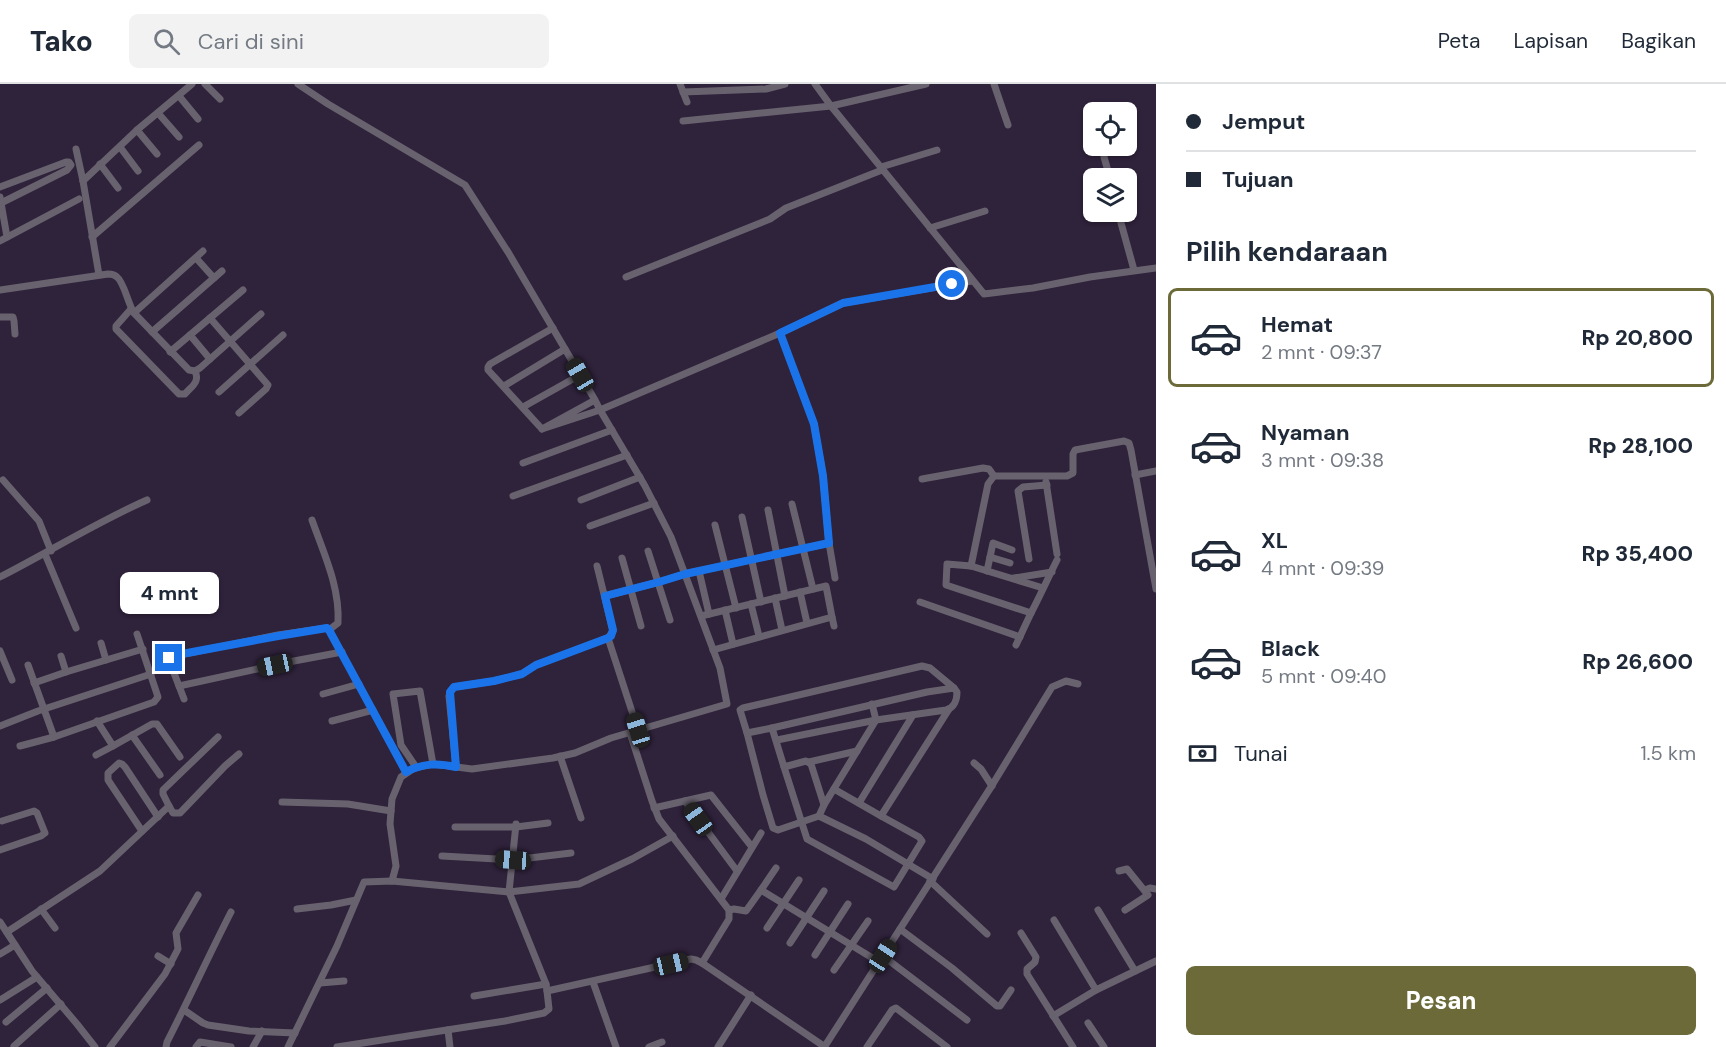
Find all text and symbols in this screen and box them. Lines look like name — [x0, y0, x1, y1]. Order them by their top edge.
search box — [129, 14, 549, 68]
text: Tako — [30, 23, 93, 60]
icon: search — [150, 25, 183, 58]
text: Cari di sini — [198, 27, 304, 56]
text: Peta — [1438, 27, 1480, 55]
text: Lapisan — [1513, 27, 1588, 55]
text: Bagikan — [1621, 27, 1696, 55]
map controls — [1083, 102, 1137, 222]
button: locate — [1083, 102, 1137, 156]
text: Jemput — [1222, 107, 1305, 136]
text: Tujuan — [1222, 165, 1294, 194]
button: layers — [1083, 168, 1137, 222]
text: Pilih kendaraan — [1186, 234, 1388, 269]
route start — [938, 270, 965, 297]
text: Hemat — [1261, 310, 1333, 339]
icon: car — [1189, 311, 1243, 365]
text: Rp 20,800 — [1581, 323, 1693, 352]
text: 2 mnt · 09:37 — [1261, 339, 1382, 365]
car — [563, 355, 597, 395]
text: Nyaman — [1261, 418, 1350, 447]
icon: car — [1189, 419, 1243, 473]
text: Rp 28,100 — [1588, 431, 1693, 460]
text: 3 mnt · 09:38 — [1261, 447, 1384, 473]
text: XL — [1261, 526, 1288, 555]
icon: car — [1189, 527, 1243, 581]
text: Rp 35,400 — [1581, 539, 1693, 568]
text: 4 mnt · 09:39 — [1261, 555, 1384, 581]
callout: 4 mnt — [120, 571, 219, 613]
text: 4 mnt — [141, 580, 198, 606]
text: Black — [1261, 634, 1320, 663]
icon: car — [1189, 635, 1243, 689]
route end — [155, 644, 182, 671]
text: Rp 26,600 — [1582, 647, 1693, 676]
car — [256, 652, 294, 678]
text: 5 mnt · 09:40 — [1261, 663, 1386, 689]
car — [624, 710, 652, 750]
icon: cash — [1186, 737, 1219, 770]
text: Tunai — [1234, 739, 1288, 768]
text: 1.5 km — [1640, 740, 1696, 766]
car — [680, 799, 716, 839]
car — [494, 850, 532, 870]
car — [866, 936, 900, 976]
car — [651, 951, 691, 977]
button: Pesan — [1186, 966, 1696, 1035]

